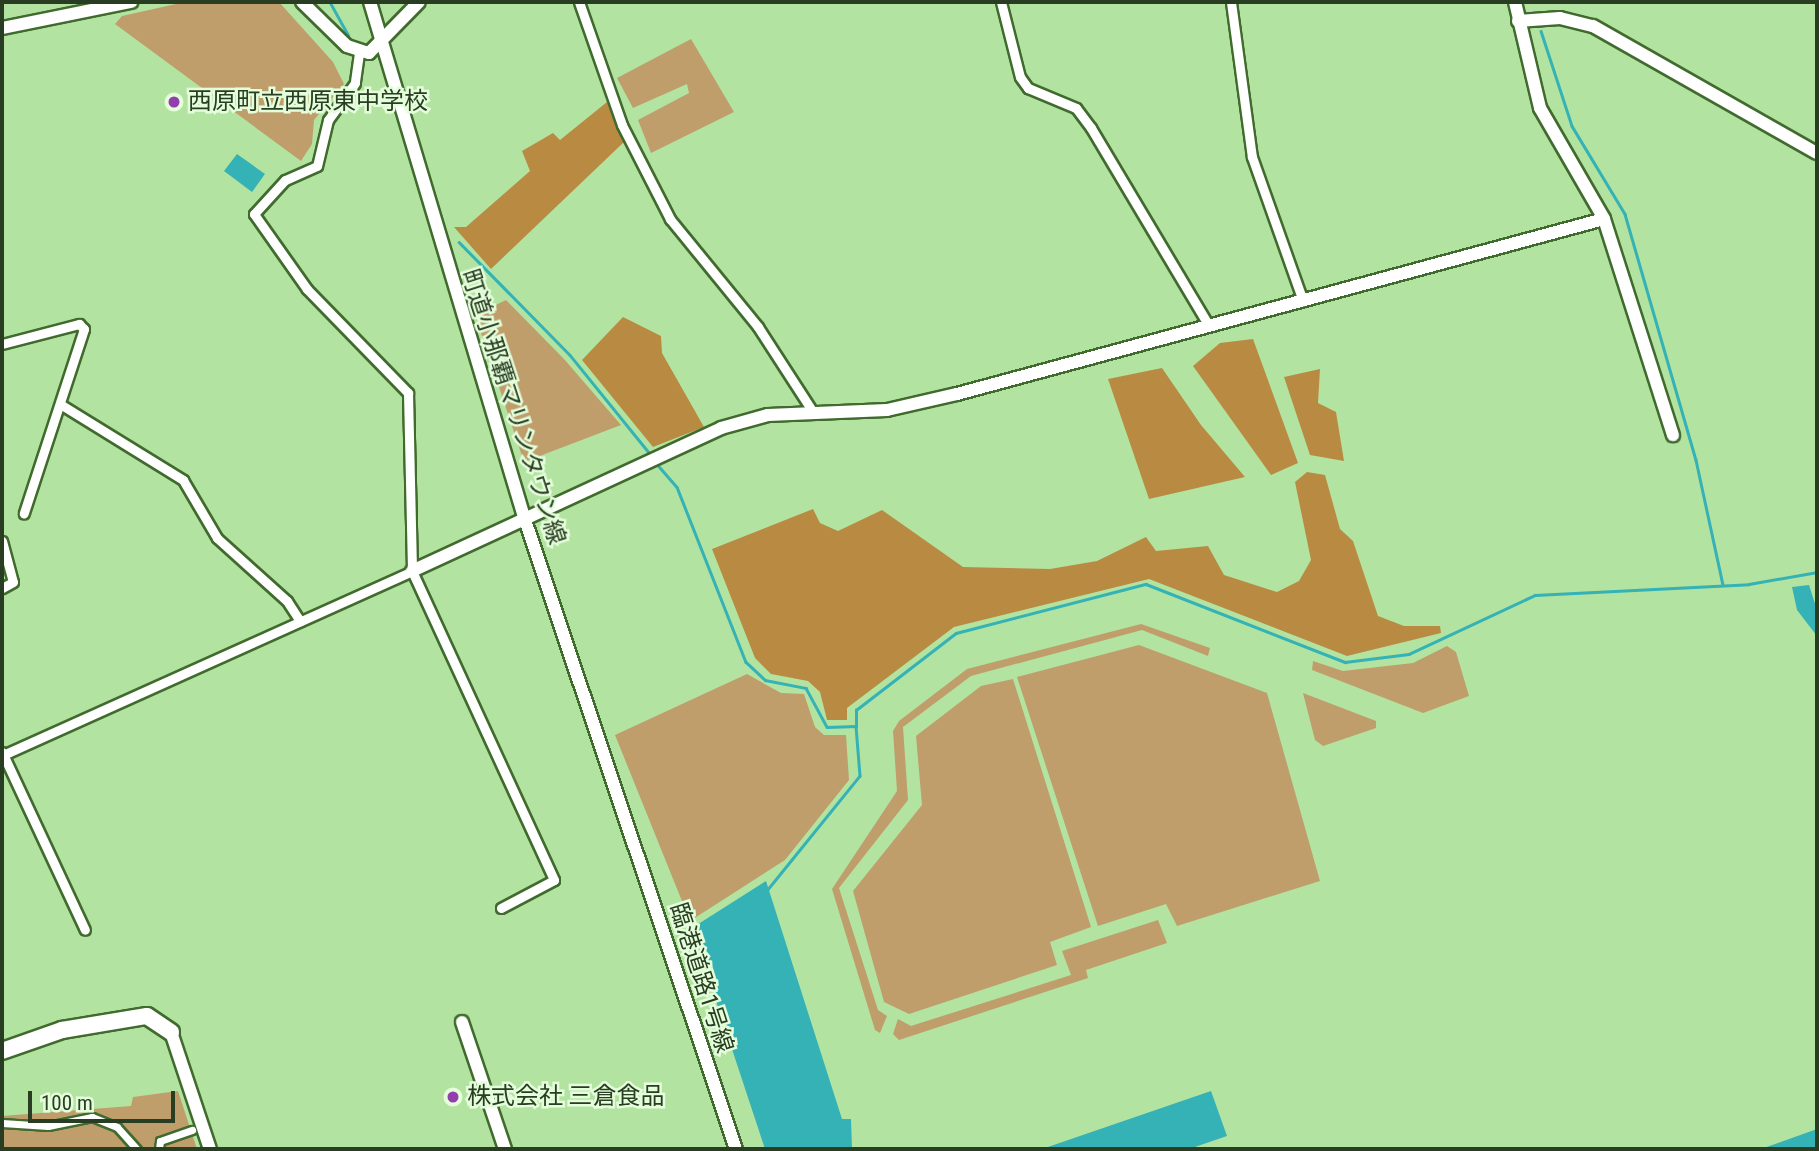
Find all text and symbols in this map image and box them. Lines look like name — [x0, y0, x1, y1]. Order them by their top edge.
place label: 西原町立西原東中学校 — [188, 88, 428, 116]
marker: 西原町立西原東中学校 — [166, 94, 182, 110]
street label: 町道小那覇マリンタウン線 — [455, 266, 571, 548]
street label: 臨港道路1号線 — [663, 899, 739, 1057]
scale bar — [32, 1078, 178, 1122]
place label: 株式会社 三倉食品 — [467, 1083, 665, 1111]
marker: 株式会社 三倉食品 — [445, 1089, 461, 1105]
text: 100 m — [41, 1091, 93, 1115]

